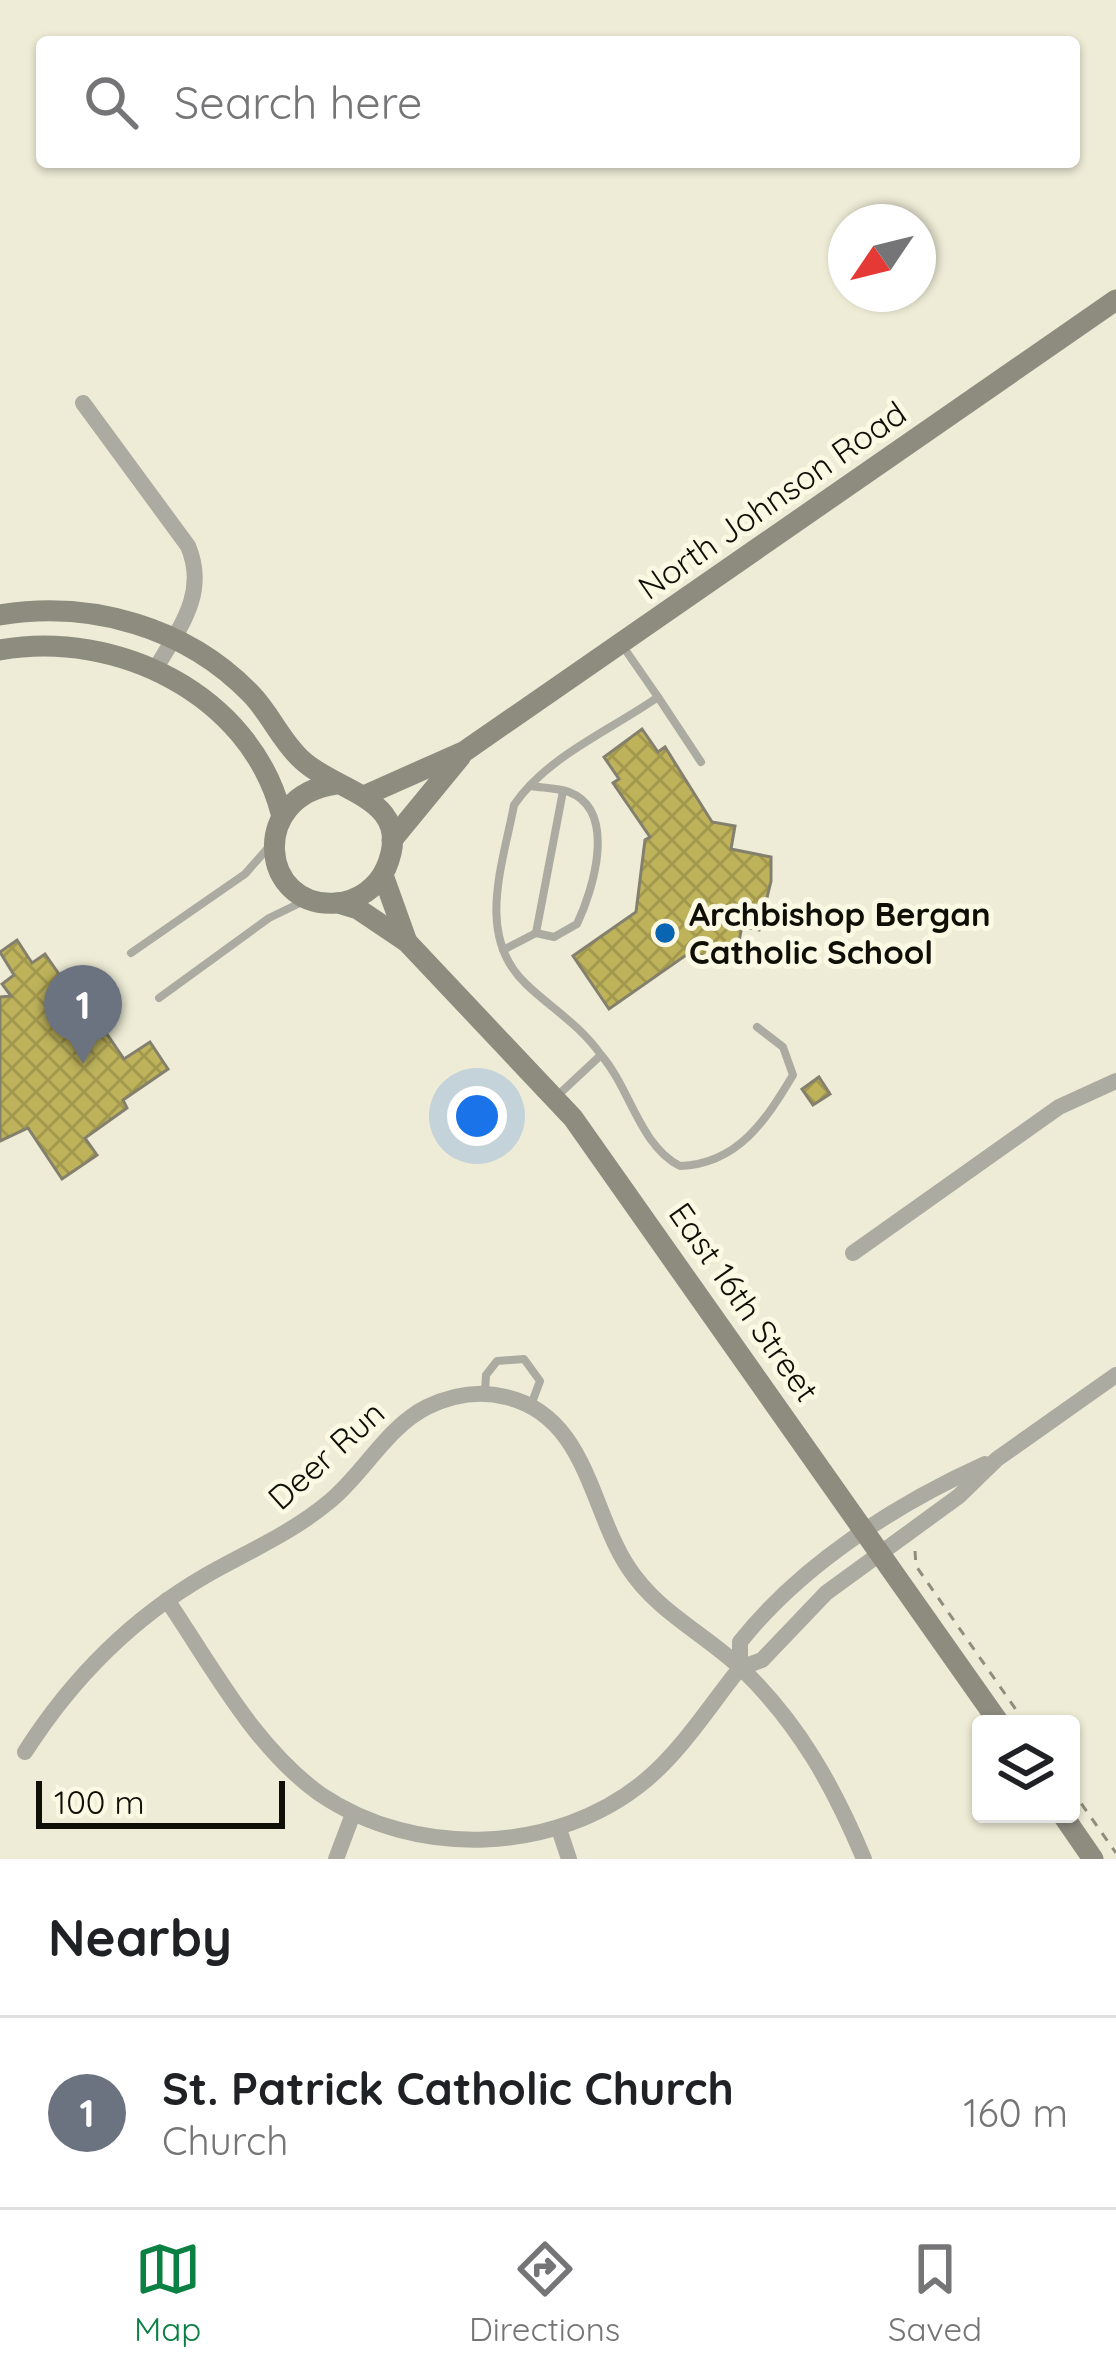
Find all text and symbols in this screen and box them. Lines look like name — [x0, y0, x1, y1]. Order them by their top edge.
search box — [36, 36, 1080, 168]
icon: search — [78, 69, 144, 135]
text: Search here — [174, 74, 422, 130]
north arrow — [828, 204, 936, 312]
street label: North Johnson Road — [630, 392, 914, 607]
place label: Archbishop Bergan Catholic School — [689, 893, 991, 972]
marker: Archbishop Bergan Catholic School — [652, 920, 678, 946]
pin: 1 — [44, 965, 122, 1064]
your location — [447, 1086, 507, 1146]
street label: East 16th Street — [661, 1194, 828, 1409]
street label: Deer Run — [259, 1392, 392, 1518]
map controls — [972, 1715, 1080, 1823]
button: layers — [972, 1715, 1080, 1823]
scale bar — [36, 1775, 285, 1828]
text: 100 m — [54, 1781, 145, 1822]
text: Nearby — [48, 1905, 232, 1969]
text: St. Patrick Catholic Church — [162, 2060, 734, 2116]
text: 1 — [79, 2088, 95, 2137]
text: 160 m — [963, 2088, 1068, 2137]
text: Church — [162, 2116, 288, 2165]
tab: Map — [134, 2236, 201, 2349]
tab: Directions — [469, 2236, 620, 2349]
tab: Saved — [888, 2236, 982, 2349]

